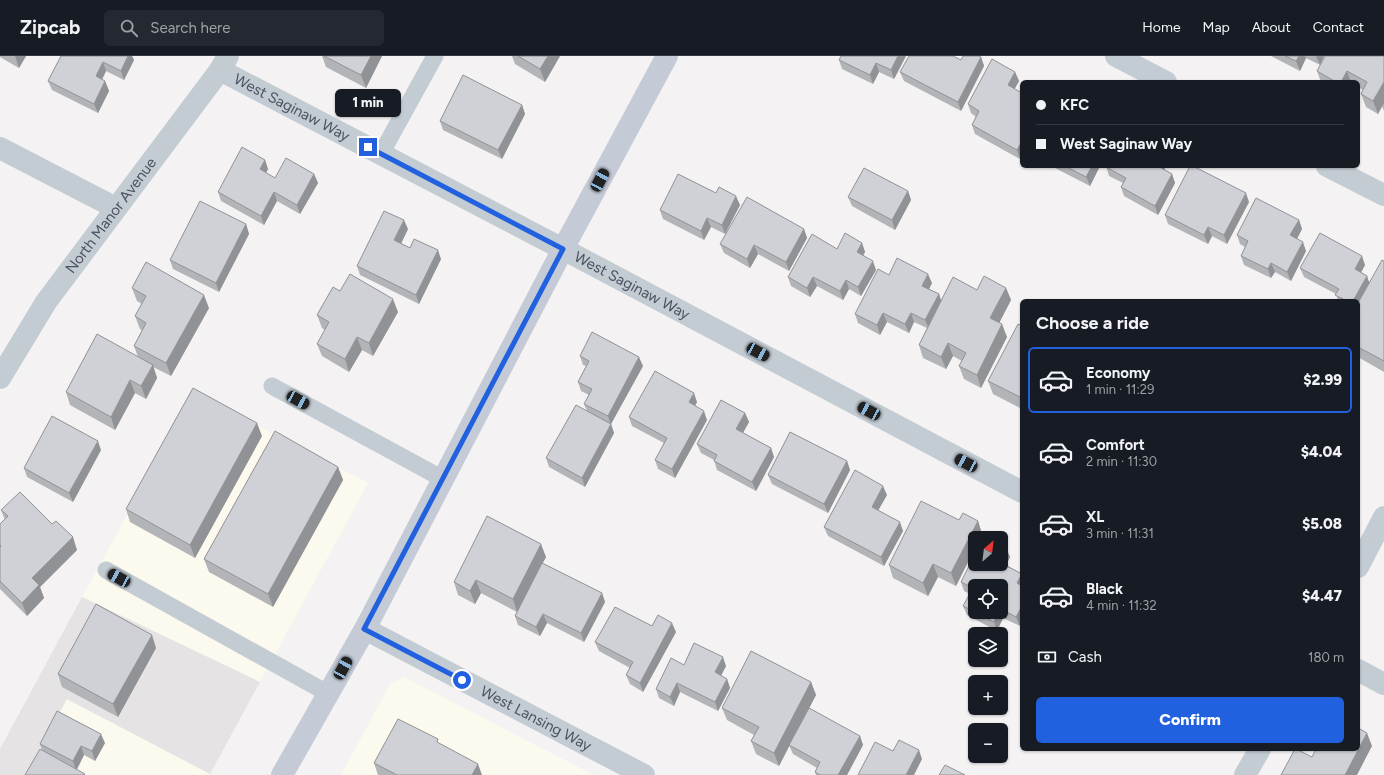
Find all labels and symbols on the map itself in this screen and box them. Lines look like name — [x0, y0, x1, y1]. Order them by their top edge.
street label: West Saginaw Way — [231, 70, 353, 145]
callout: 1 min — [335, 89, 401, 117]
route end — [359, 138, 377, 156]
street label: North Manor Avenue — [62, 154, 160, 277]
car — [589, 167, 611, 193]
street label: West Saginaw Way — [571, 248, 693, 324]
car — [745, 341, 771, 363]
car — [285, 389, 311, 411]
car — [856, 400, 882, 422]
car — [953, 452, 979, 474]
north arrow — [968, 531, 1008, 571]
car — [106, 567, 132, 589]
car — [332, 655, 354, 681]
route start — [453, 671, 471, 689]
street label: West Lansing Way — [477, 682, 595, 755]

